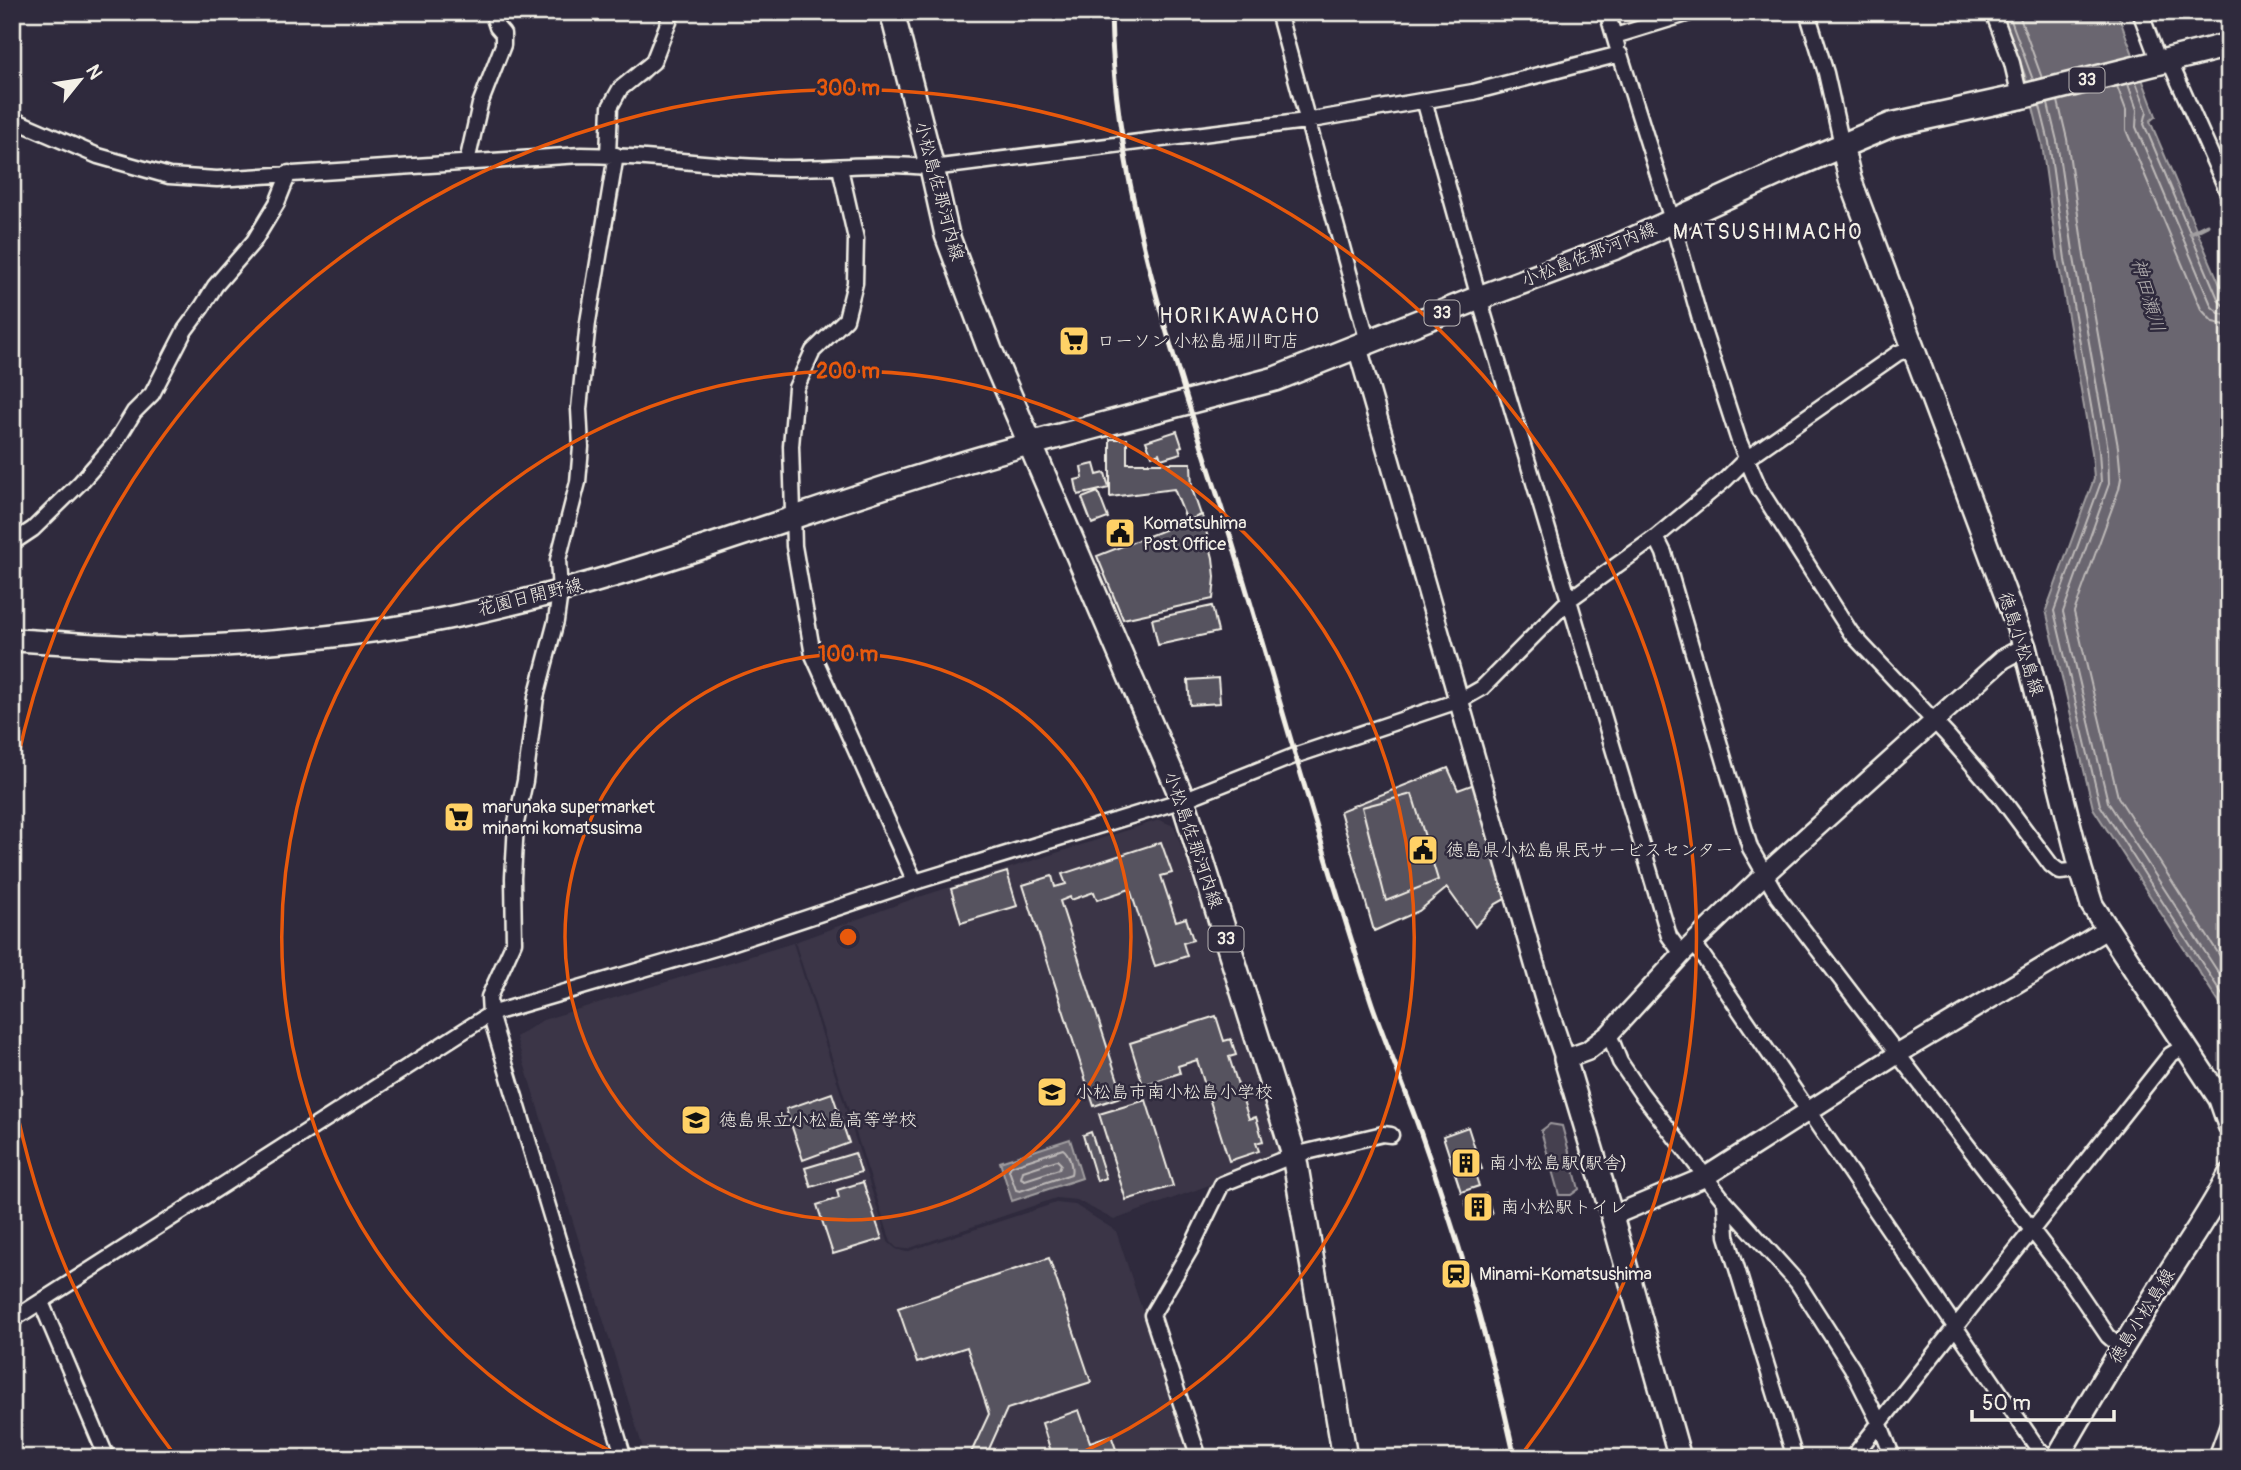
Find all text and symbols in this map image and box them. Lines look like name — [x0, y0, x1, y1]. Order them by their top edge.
north arrow — [46, 46, 116, 116]
text: N — [80, 60, 108, 84]
road number: 33 — [2070, 68, 2104, 92]
text: 300 m — [816, 75, 880, 102]
street label: 小松島佐那河内線 — [909, 118, 969, 264]
street label: 小松島佐那河内線 — [1518, 217, 1660, 293]
district label: MATSUSHIMACHO — [1673, 219, 1863, 246]
water label: 神田瀬川 — [2126, 255, 2170, 335]
road number: 33 — [1424, 300, 1460, 326]
district label: HORIKAWACHO — [1159, 303, 1321, 330]
supermarket icon: ローソン 小松島堀川町店 — [1057, 324, 1091, 358]
place label: ローソン 小松島堀川町店 — [1097, 330, 1299, 353]
text: 200 m — [816, 358, 880, 385]
place label: Komatsuhima Post Office — [1143, 512, 1247, 556]
public building icon: Komatsuhima Post Office — [1103, 516, 1137, 550]
street label: 花園日開野線 — [475, 573, 585, 621]
street label: 徳島小松島線 — [1993, 589, 2049, 699]
text: 100 m — [818, 641, 878, 668]
street label: 小松島佐那河内線 — [1159, 768, 1227, 912]
place label: marunaka supermarket minami komatsusima — [482, 796, 656, 840]
supermarket icon: marunaka supermarket minami komatsusima — [442, 800, 476, 834]
public building icon: 徳島県小松島県民サービスセンター — [1406, 833, 1440, 867]
place label: 徳島県小松島県民サービスセンター — [1446, 839, 1733, 862]
centre of rings — [836, 925, 860, 949]
road number: 33 — [1208, 926, 1244, 951]
school or university icon: 小松島市南小松島小学校 — [1035, 1075, 1069, 1109]
place label: 小松島市南小松島小学校 — [1075, 1081, 1273, 1104]
school or university icon: 徳島県立小松島高等学校 — [679, 1103, 713, 1137]
place label: 徳島県立小松島高等学校 — [719, 1109, 917, 1132]
building icon: 南小松島駅(駅舎) — [1449, 1146, 1483, 1180]
place label: 南小松島駅(駅舎) — [1489, 1152, 1627, 1175]
building icon: 南小松駅トイレ — [1461, 1190, 1495, 1224]
place label: 南小松駅トイレ — [1501, 1196, 1627, 1219]
station icon: Minami-Komatsushima — [1439, 1257, 1473, 1291]
place label: Minami-Komatsushima — [1479, 1263, 1652, 1286]
street label: 徳島小松島線 — [2104, 1264, 2180, 1368]
scale bar — [1972, 1379, 2113, 1423]
text: 50 m — [1982, 1390, 2031, 1417]

